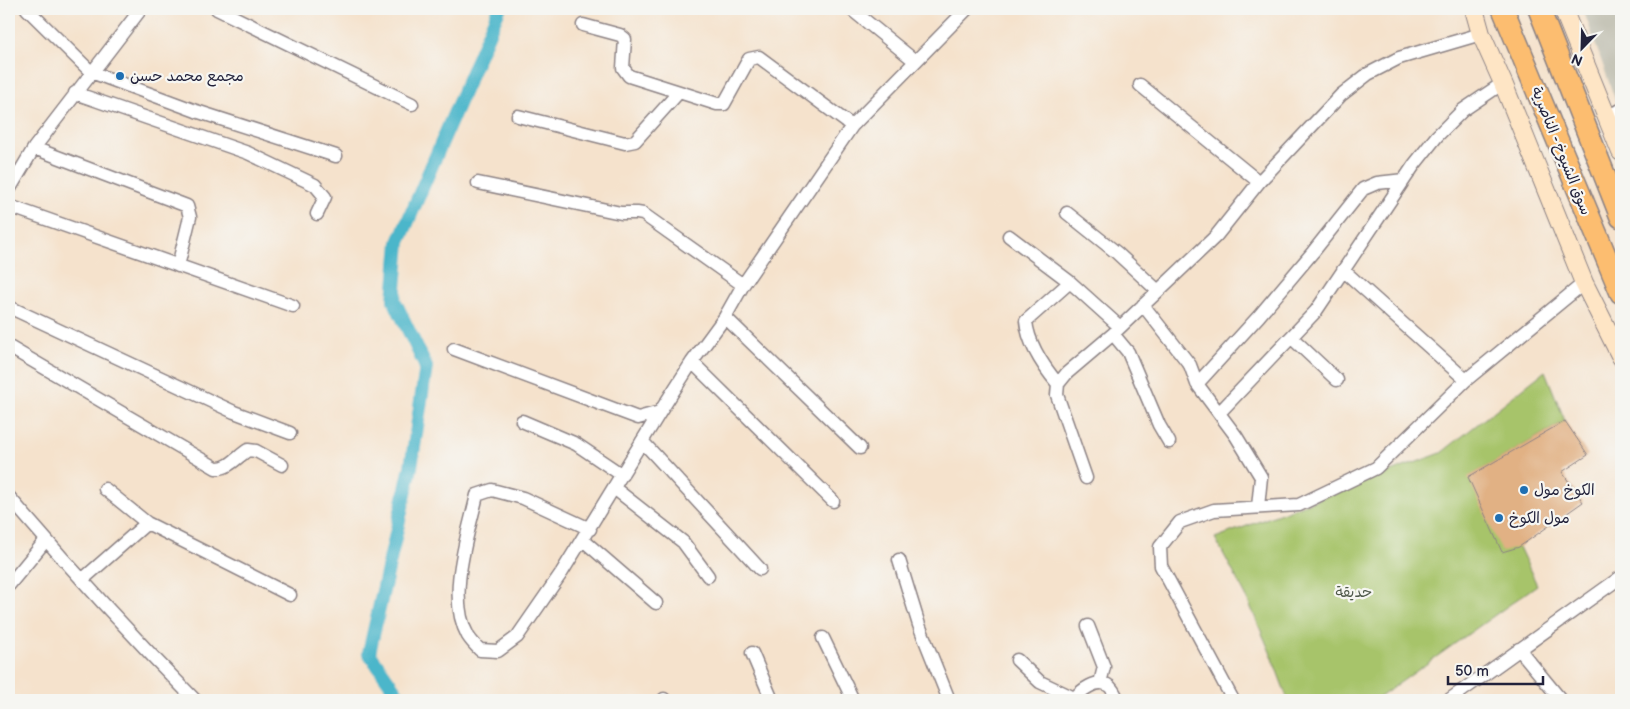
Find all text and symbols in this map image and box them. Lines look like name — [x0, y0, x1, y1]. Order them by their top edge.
north arrow — [1558, 22, 1608, 72]
text: N — [1569, 50, 1585, 69]
place label: مجمع محمد حسن — [130, 67, 244, 87]
marker: مجمع محمد حسن — [114, 70, 126, 82]
street label: سوق الشيوخ - الناصرية — [1527, 84, 1595, 218]
place label: الكوخ مول — [1534, 481, 1595, 500]
marker: الكوخ مول — [1518, 484, 1530, 496]
place label: مول الكوخ — [1509, 509, 1570, 528]
marker: مول الكوخ — [1493, 512, 1505, 524]
park label: حديقة — [1336, 583, 1372, 602]
scale bar — [1448, 654, 1542, 686]
text: 50 m — [1455, 662, 1489, 681]

